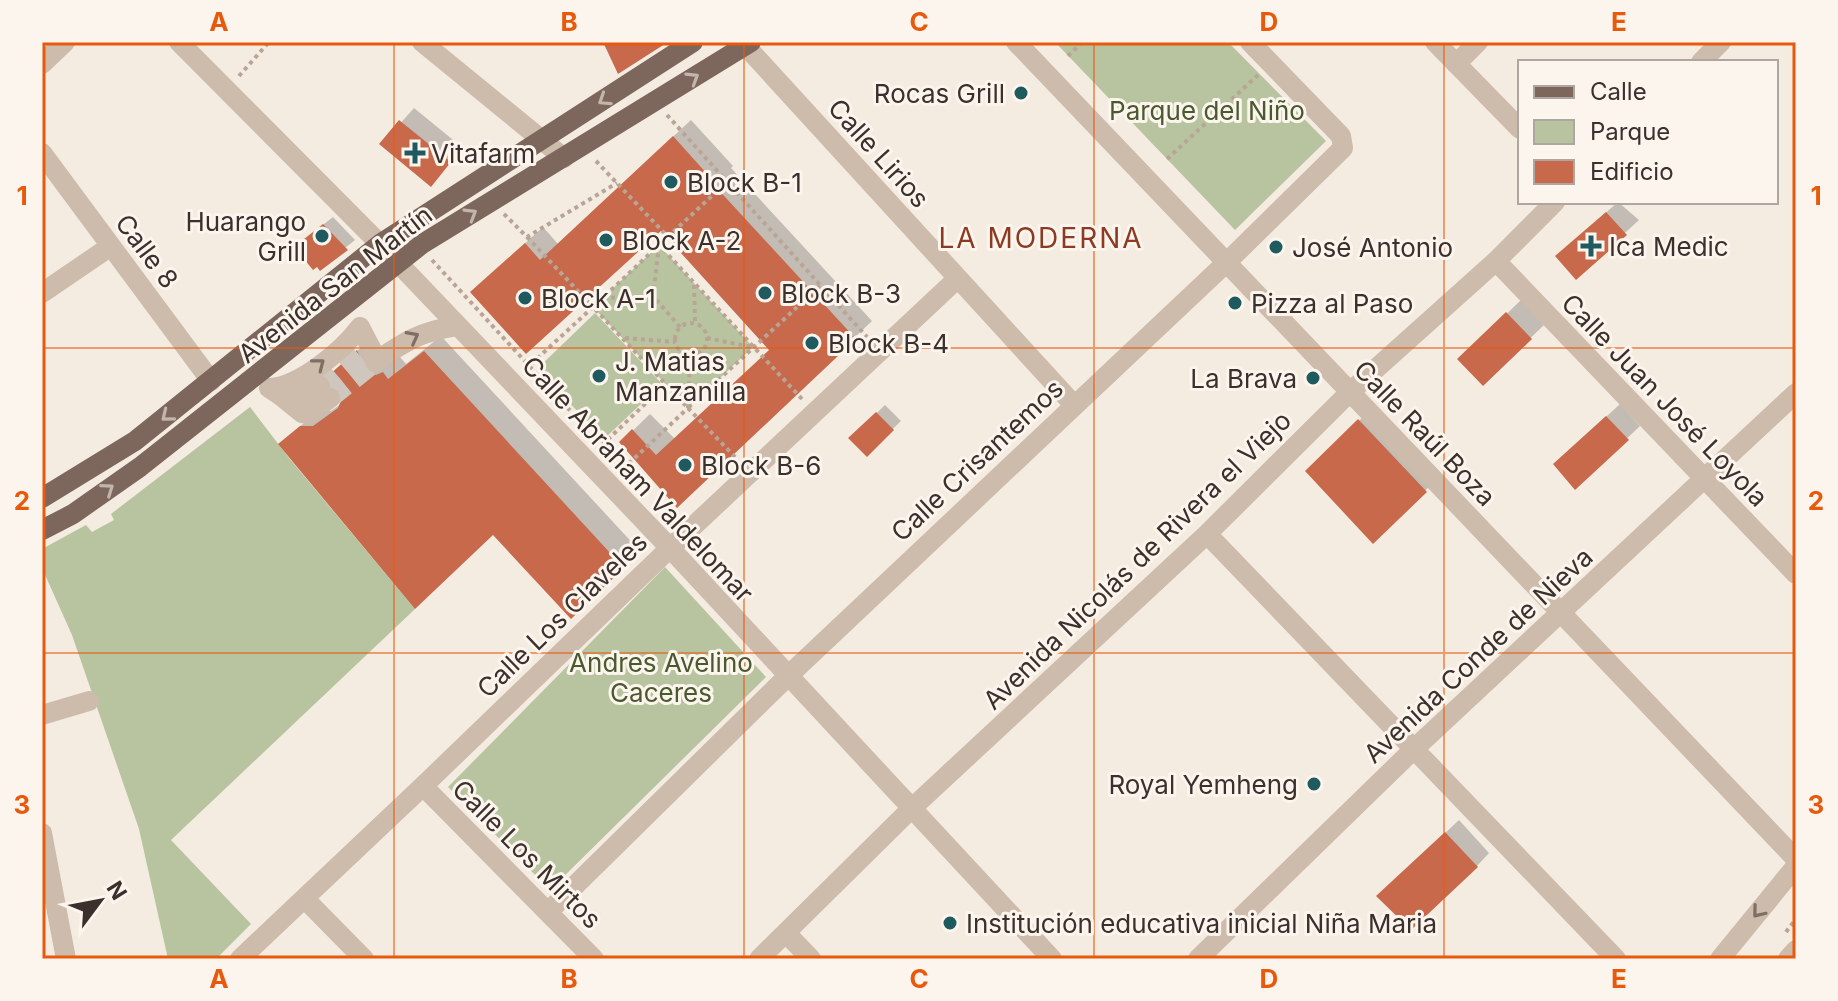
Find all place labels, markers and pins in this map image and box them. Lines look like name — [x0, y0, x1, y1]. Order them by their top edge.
place label: Rocas Grill — [874, 78, 1005, 109]
marker: Rocas Grill — [1012, 84, 1030, 102]
place label: Vitafarm — [431, 138, 535, 169]
marker: Vitafarm — [406, 144, 424, 162]
place label: Block B-1 — [687, 167, 802, 198]
marker: Block B-1 — [662, 173, 680, 191]
place label: Huarango Grill — [185, 206, 306, 267]
place label: Block A-2 — [622, 225, 741, 256]
marker: Huarango Grill — [313, 227, 331, 245]
marker: Block A-2 — [597, 231, 615, 249]
place label: Ica Medic — [1609, 231, 1729, 262]
place label: José Antonio — [1292, 232, 1453, 263]
marker: Ica Medic — [1580, 235, 1602, 257]
marker: José Antonio — [1267, 238, 1285, 256]
place label: Block B-3 — [781, 278, 901, 309]
place label: Block A-1 — [541, 283, 656, 314]
marker: Block B-3 — [756, 284, 774, 302]
place label: Pizza al Paso — [1251, 288, 1413, 319]
marker: Block A-1 — [516, 289, 534, 307]
marker: Pizza al Paso — [1226, 294, 1244, 312]
place label: Block B-4 — [828, 328, 949, 359]
marker: Block B-4 — [803, 334, 821, 352]
place label: J. Matias Manzanilla — [615, 346, 746, 407]
place label: La Brava — [1190, 363, 1297, 394]
marker: J. Matias Manzanilla — [590, 367, 608, 385]
marker: La Brava — [1304, 369, 1322, 387]
place label: Block B-6 — [701, 450, 821, 481]
marker: Block B-6 — [676, 456, 694, 474]
place label: Royal Yemheng — [1108, 769, 1298, 800]
marker: Royal Yemheng — [1305, 775, 1323, 793]
place label: Institución educativa inicial Niña Maria — [966, 908, 1437, 939]
marker: Institución educativa inicial Niña Maria — [941, 914, 959, 932]

